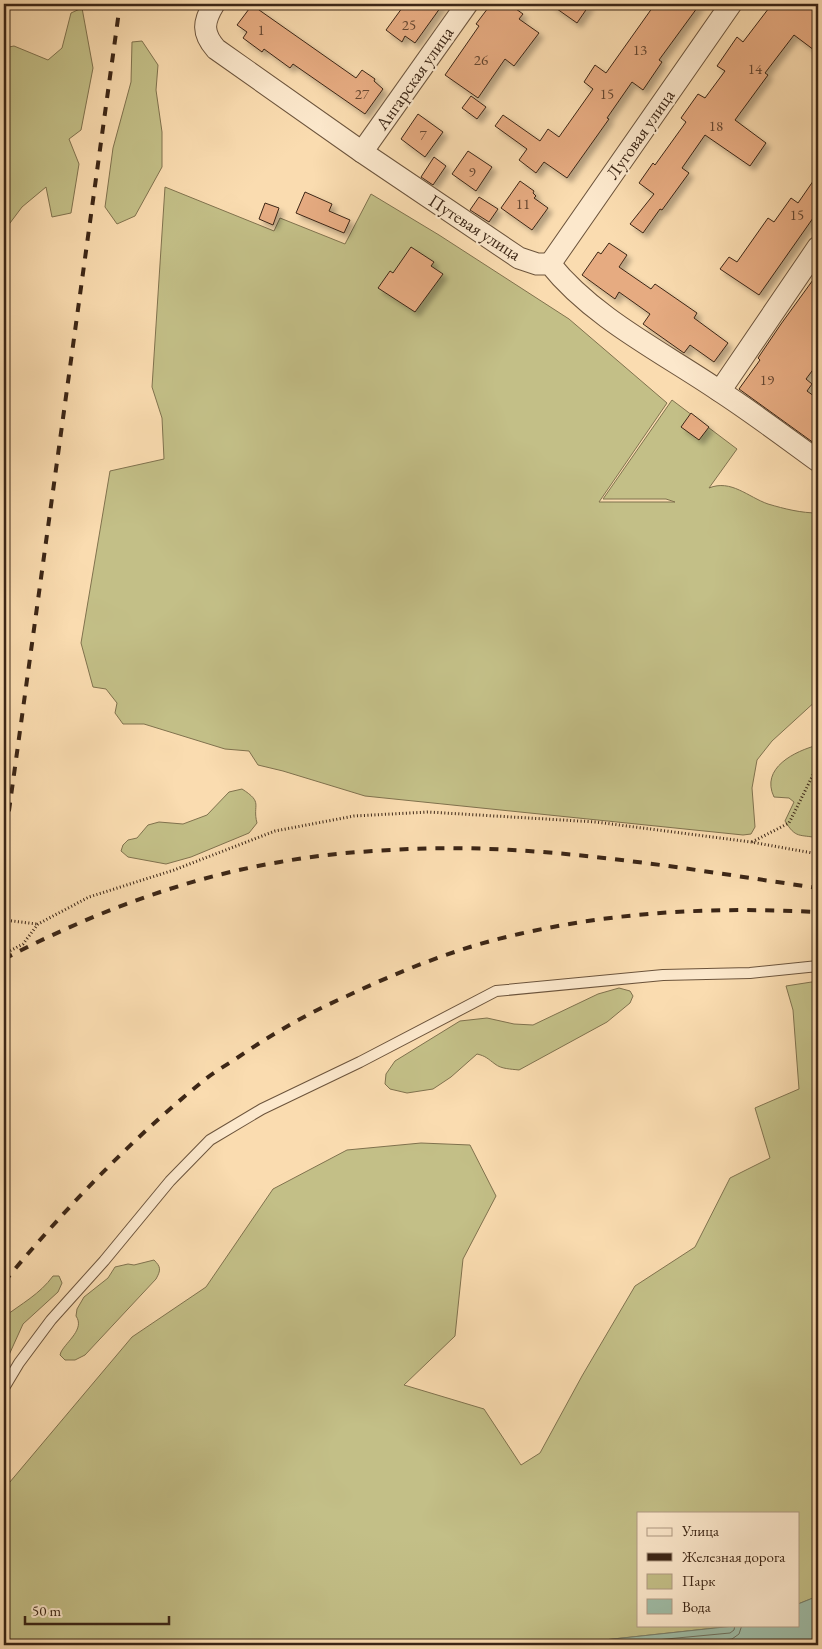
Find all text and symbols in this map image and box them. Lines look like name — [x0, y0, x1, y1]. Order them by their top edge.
house number: 25 — [402, 15, 416, 34]
house number: 1 — [257, 20, 265, 39]
street label: Ангарская улица — [369, 21, 459, 135]
house number: 13 — [633, 40, 647, 59]
house number: 26 — [474, 50, 488, 69]
house number: 14 — [748, 59, 763, 78]
house number: 27 — [355, 84, 370, 103]
house number: 15 — [600, 84, 614, 103]
street label: Луговая улица — [601, 84, 680, 183]
house number: 18 — [709, 116, 723, 135]
house number: 7 — [419, 125, 427, 144]
house number: 9 — [468, 162, 476, 181]
street label: Путевая улица — [424, 189, 526, 266]
house number: 11 — [516, 194, 530, 213]
house number: 15 — [790, 205, 804, 224]
house number: 19 — [760, 370, 774, 389]
legend — [637, 1512, 800, 1626]
text: Улица — [681, 1521, 719, 1540]
text: Железная дорога — [681, 1547, 785, 1566]
text: Парк — [682, 1571, 715, 1590]
scale bar — [25, 1594, 169, 1626]
text: Вода — [682, 1597, 711, 1616]
text: 50 m — [32, 1601, 61, 1620]

